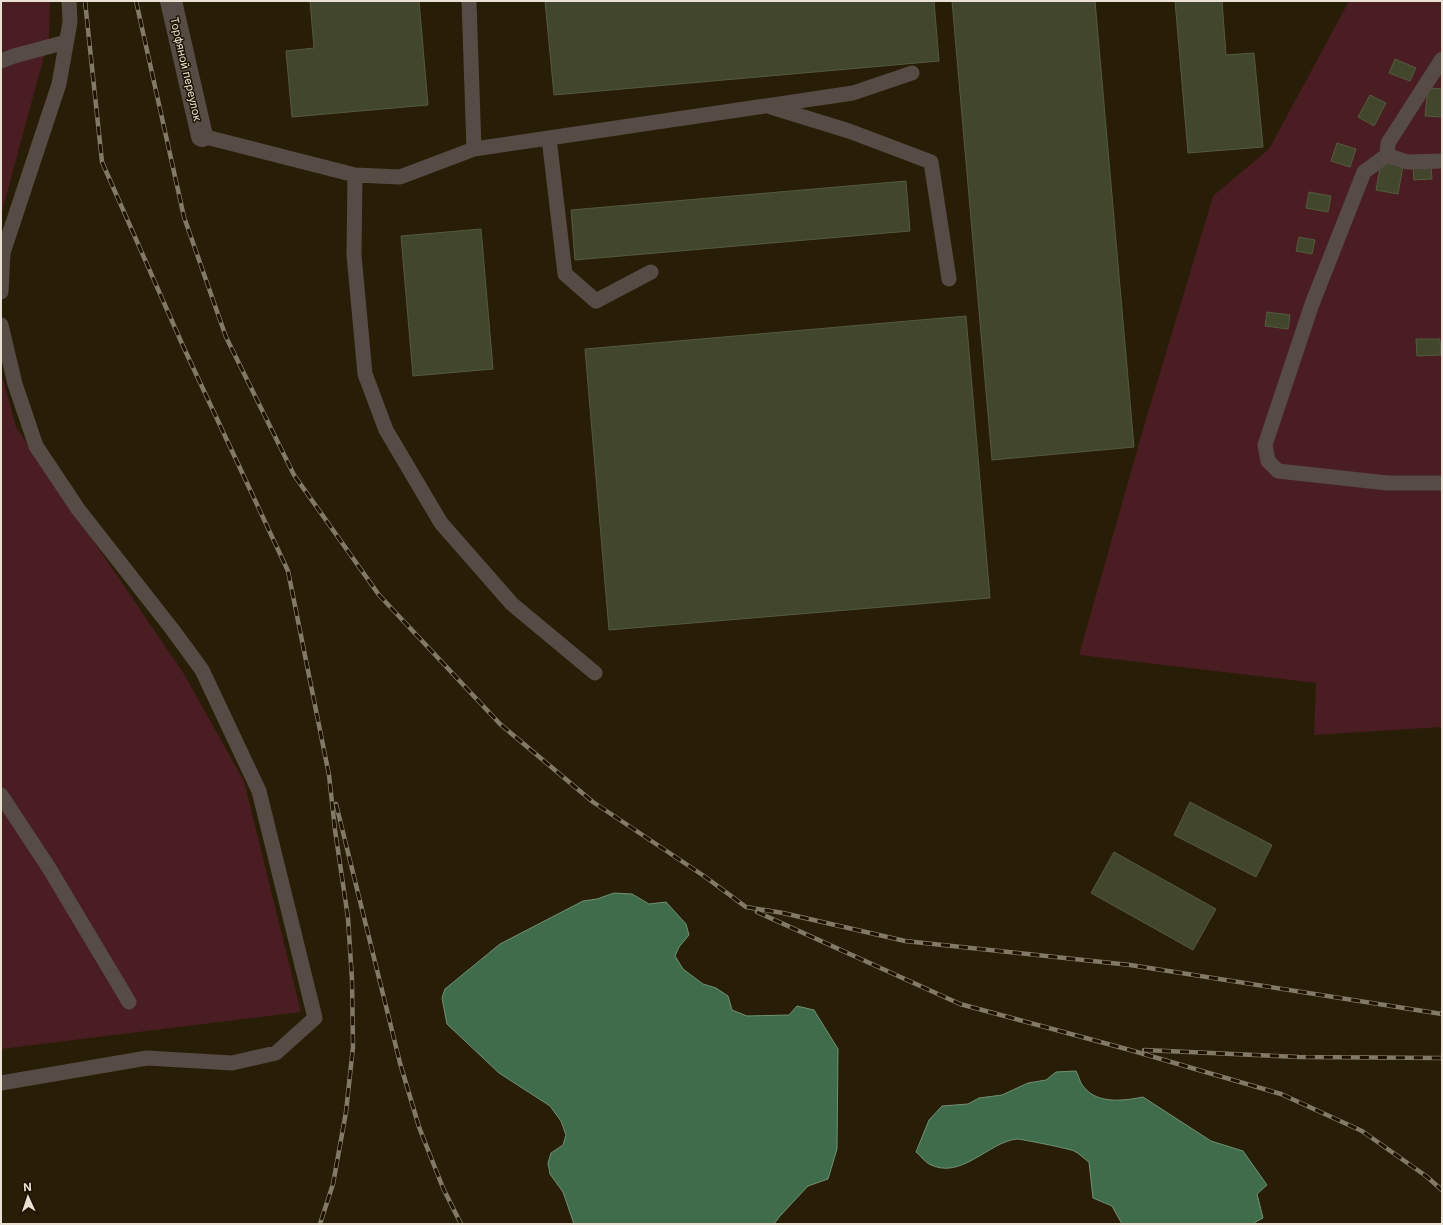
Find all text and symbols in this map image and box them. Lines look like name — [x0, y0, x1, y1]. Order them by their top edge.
street label: Торфяной переулок — [167, 16, 205, 122]
north arrow — [8, 1177, 48, 1217]
text: N — [23, 1180, 32, 1194]

